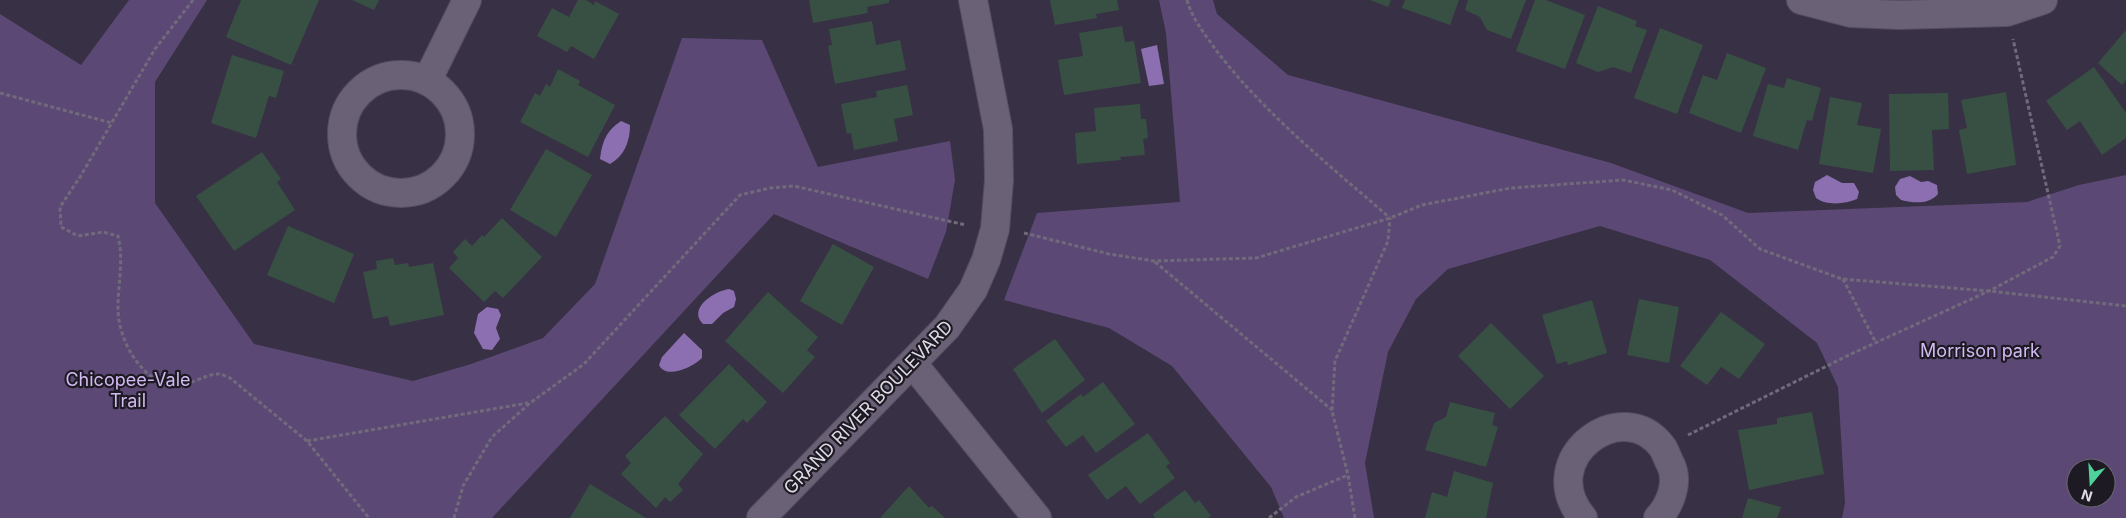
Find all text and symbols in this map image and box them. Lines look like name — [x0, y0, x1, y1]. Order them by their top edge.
street label: GRAND RIVER BOULEVARD — [779, 316, 957, 498]
park label: Morrison park — [1920, 340, 2040, 361]
park label: Chicopee-Vale Trail — [65, 369, 191, 411]
north arrow — [2066, 458, 2116, 508]
text: N — [2079, 486, 2095, 506]

